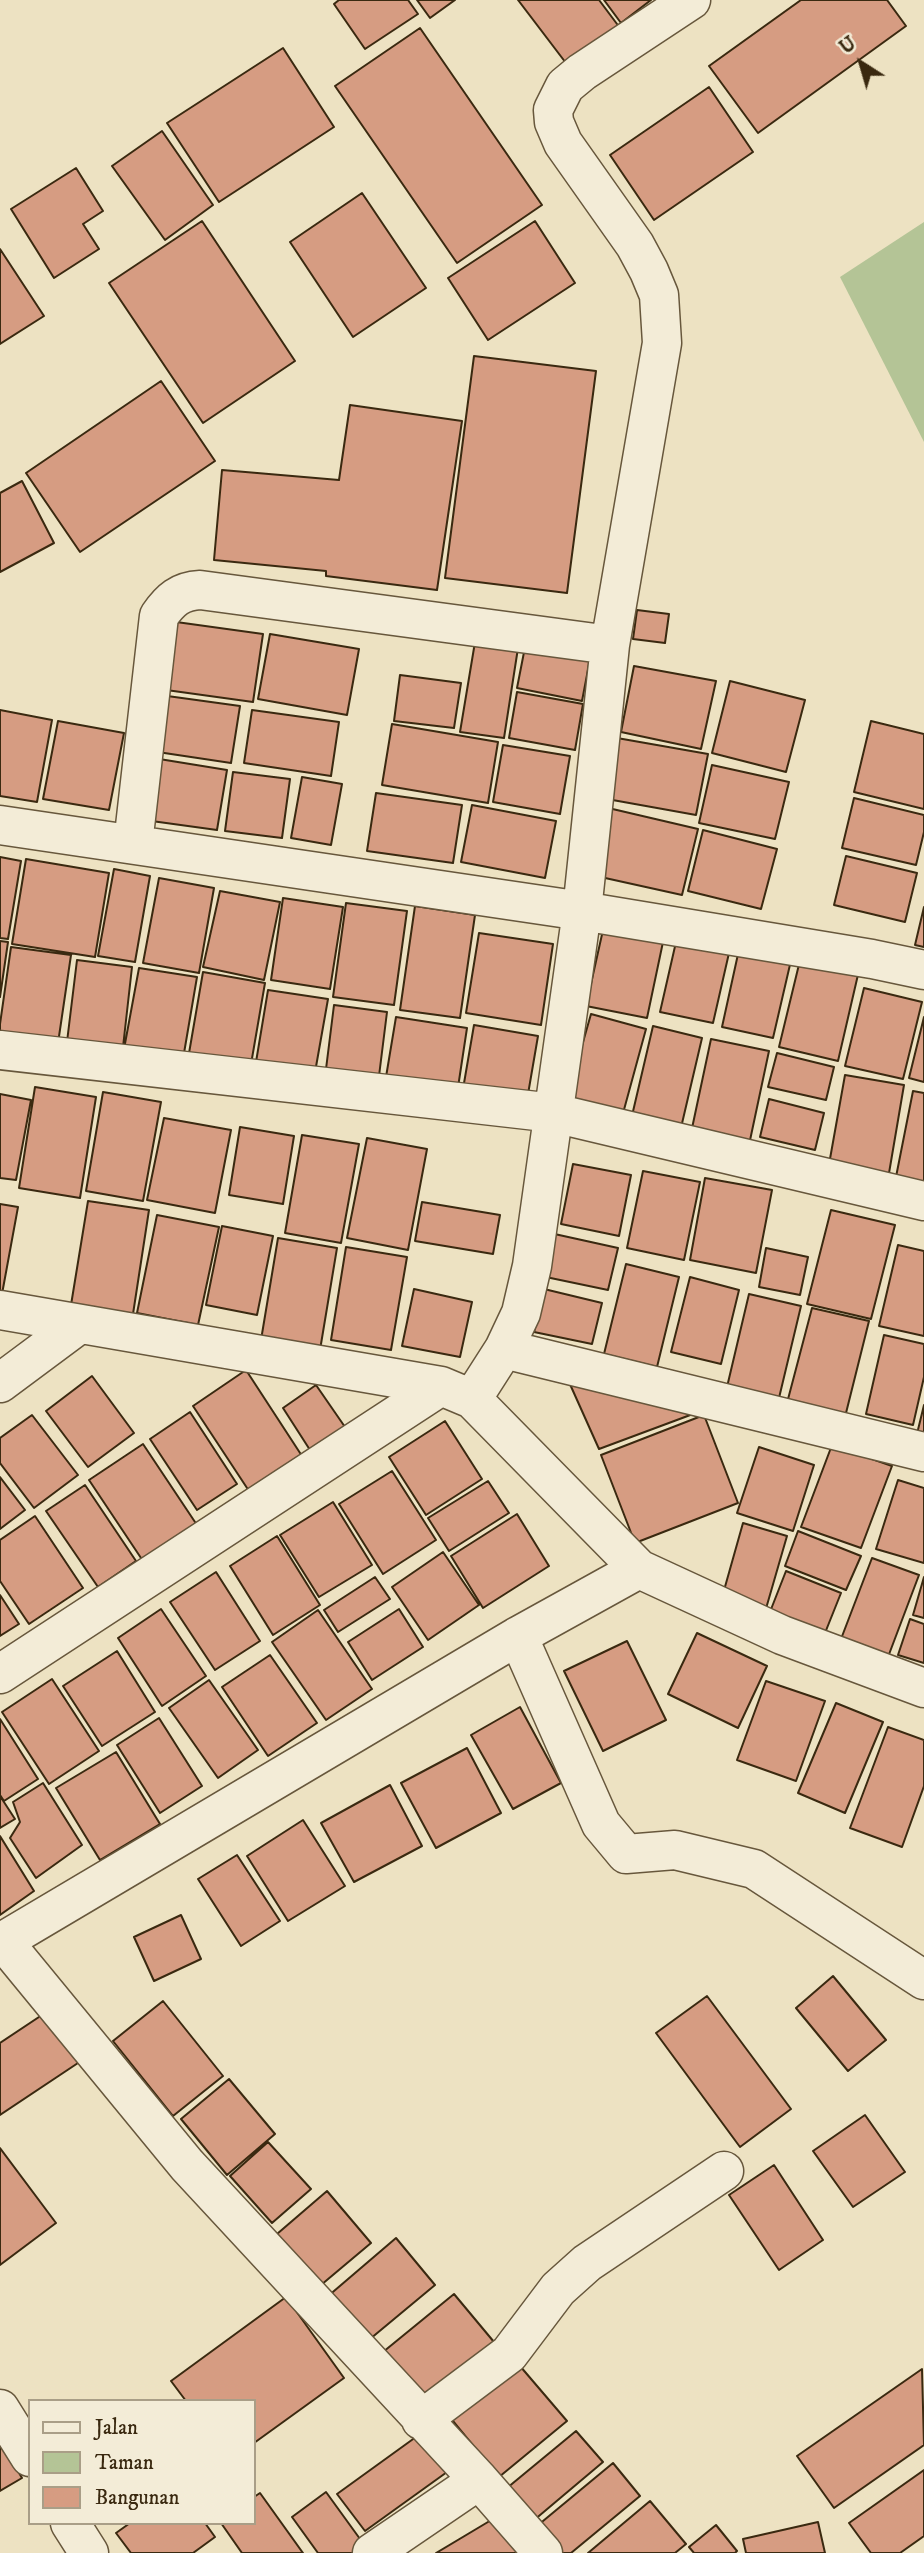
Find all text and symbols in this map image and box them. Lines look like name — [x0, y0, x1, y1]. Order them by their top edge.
north arrow — [826, 28, 896, 98]
text: U — [835, 32, 861, 59]
legend — [28, 2399, 256, 2525]
text: Jalan — [95, 2415, 138, 2441]
text: Taman — [95, 2450, 154, 2476]
text: Bangunan — [95, 2485, 179, 2511]

